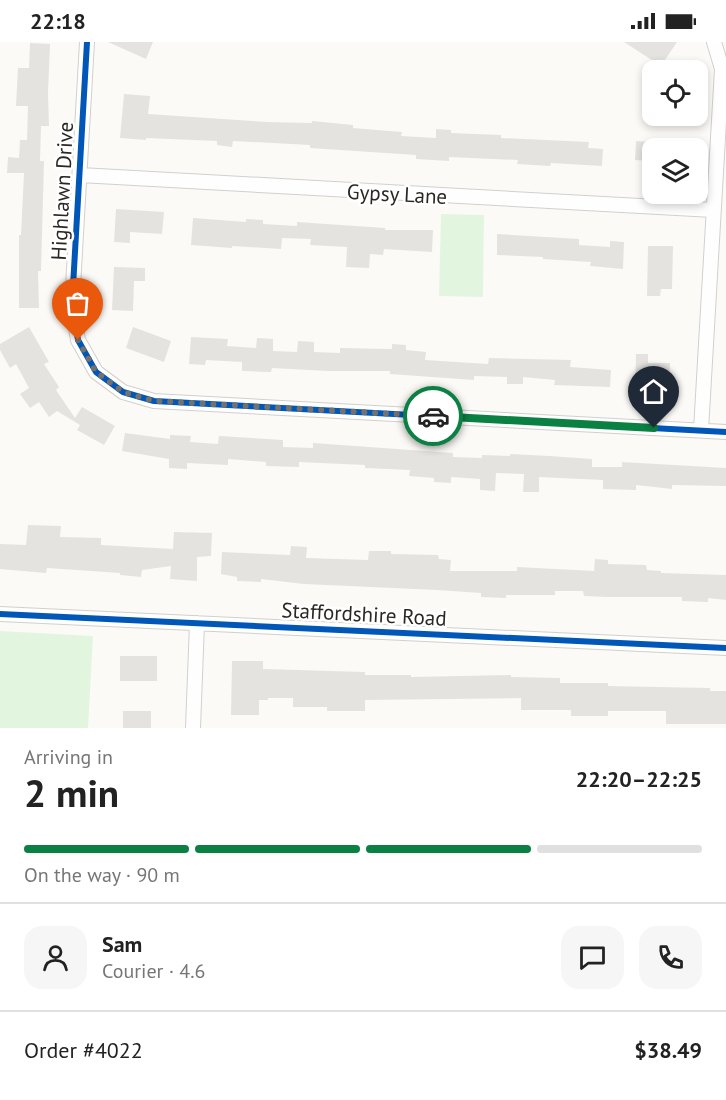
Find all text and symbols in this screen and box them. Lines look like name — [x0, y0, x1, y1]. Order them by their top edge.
text: 22:18 — [30, 7, 86, 35]
map controls — [642, 60, 708, 204]
button: locate — [642, 60, 708, 126]
street label: Highlawn Drive — [45, 121, 79, 261]
button: layers — [642, 138, 708, 204]
street label: Gypsy Lane — [346, 178, 448, 210]
pin — [52, 278, 103, 340]
icon: bag — [61, 287, 94, 320]
pin — [628, 366, 679, 428]
icon: home — [637, 375, 670, 408]
courier — [403, 386, 463, 446]
icon: car — [417, 400, 450, 433]
street label: Staffordshire Road — [281, 596, 447, 632]
text: Arriving in — [24, 744, 113, 770]
text: 22:20–22:25 — [576, 765, 702, 793]
text: 2 min — [24, 767, 119, 818]
text: On the way · 90 m — [24, 862, 180, 888]
button: person — [24, 926, 87, 989]
button: chat — [561, 926, 624, 989]
button: phone — [639, 926, 702, 989]
text: Sam — [102, 930, 142, 958]
text: Courier · 4.6 — [102, 958, 205, 984]
text: Order #4022 — [24, 1036, 143, 1064]
text: $38.49 — [634, 1036, 702, 1064]

